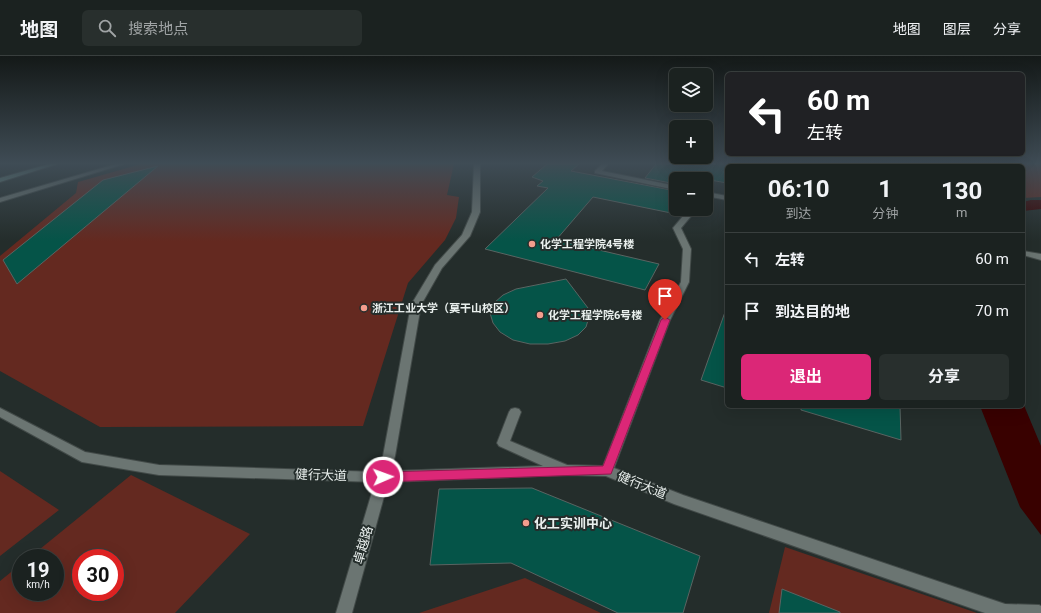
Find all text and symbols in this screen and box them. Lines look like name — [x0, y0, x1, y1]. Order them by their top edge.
search box — [82, 10, 362, 46]
icon: search — [96, 17, 118, 39]
text: 地图 — [20, 18, 58, 41]
text: 搜索地点 — [128, 20, 188, 38]
text: 地图 — [893, 21, 921, 37]
text: 图层 — [943, 21, 971, 37]
text: 分享 — [993, 21, 1021, 37]
map controls — [669, 68, 713, 216]
button: layers — [669, 68, 713, 112]
text: 60 m — [807, 84, 870, 117]
icon: left — [741, 88, 793, 140]
button: + — [669, 120, 713, 164]
text: 左转 — [807, 122, 843, 143]
button: − — [669, 172, 713, 216]
text: 06:10 — [768, 175, 830, 203]
text: 1 — [878, 175, 892, 203]
text: 130 — [941, 177, 982, 205]
text: m — [956, 205, 967, 220]
text: 到达 — [786, 206, 812, 221]
text: 分钟 — [872, 206, 898, 221]
place label: 化学工程学院4号楼 — [540, 238, 634, 251]
marker: 化学工程学院4号楼 — [527, 239, 537, 249]
icon: left — [741, 248, 763, 270]
text: 60 m — [975, 250, 1009, 268]
text: 左转 — [775, 251, 805, 269]
pin — [648, 279, 682, 320]
icon: arrive — [654, 285, 676, 307]
icon: arrive — [741, 300, 763, 322]
place label: 浙江工业大学（莫干山校区） — [372, 302, 515, 315]
text: 70 m — [975, 302, 1009, 320]
marker: 浙江工业大学（莫干山校区） — [359, 303, 369, 313]
text: 到达目的地 — [775, 303, 850, 321]
place label: 化学工程学院6号楼 — [548, 309, 642, 322]
marker: 化学工程学院6号楼 — [535, 310, 545, 320]
button: 退出 — [741, 354, 871, 400]
button: 分享 — [879, 354, 1009, 400]
position arrow — [362, 456, 404, 498]
street label: 健行大道 — [295, 467, 347, 483]
street label: 健行大道 — [615, 468, 669, 502]
place label: 化工实训中心 — [534, 516, 612, 531]
marker: 化工实训中心 — [521, 518, 531, 528]
street label: 卓越路 — [350, 524, 376, 566]
speed limit sign: 30 — [72, 549, 124, 601]
text: 19 — [27, 558, 49, 582]
text: km/h — [26, 579, 50, 590]

